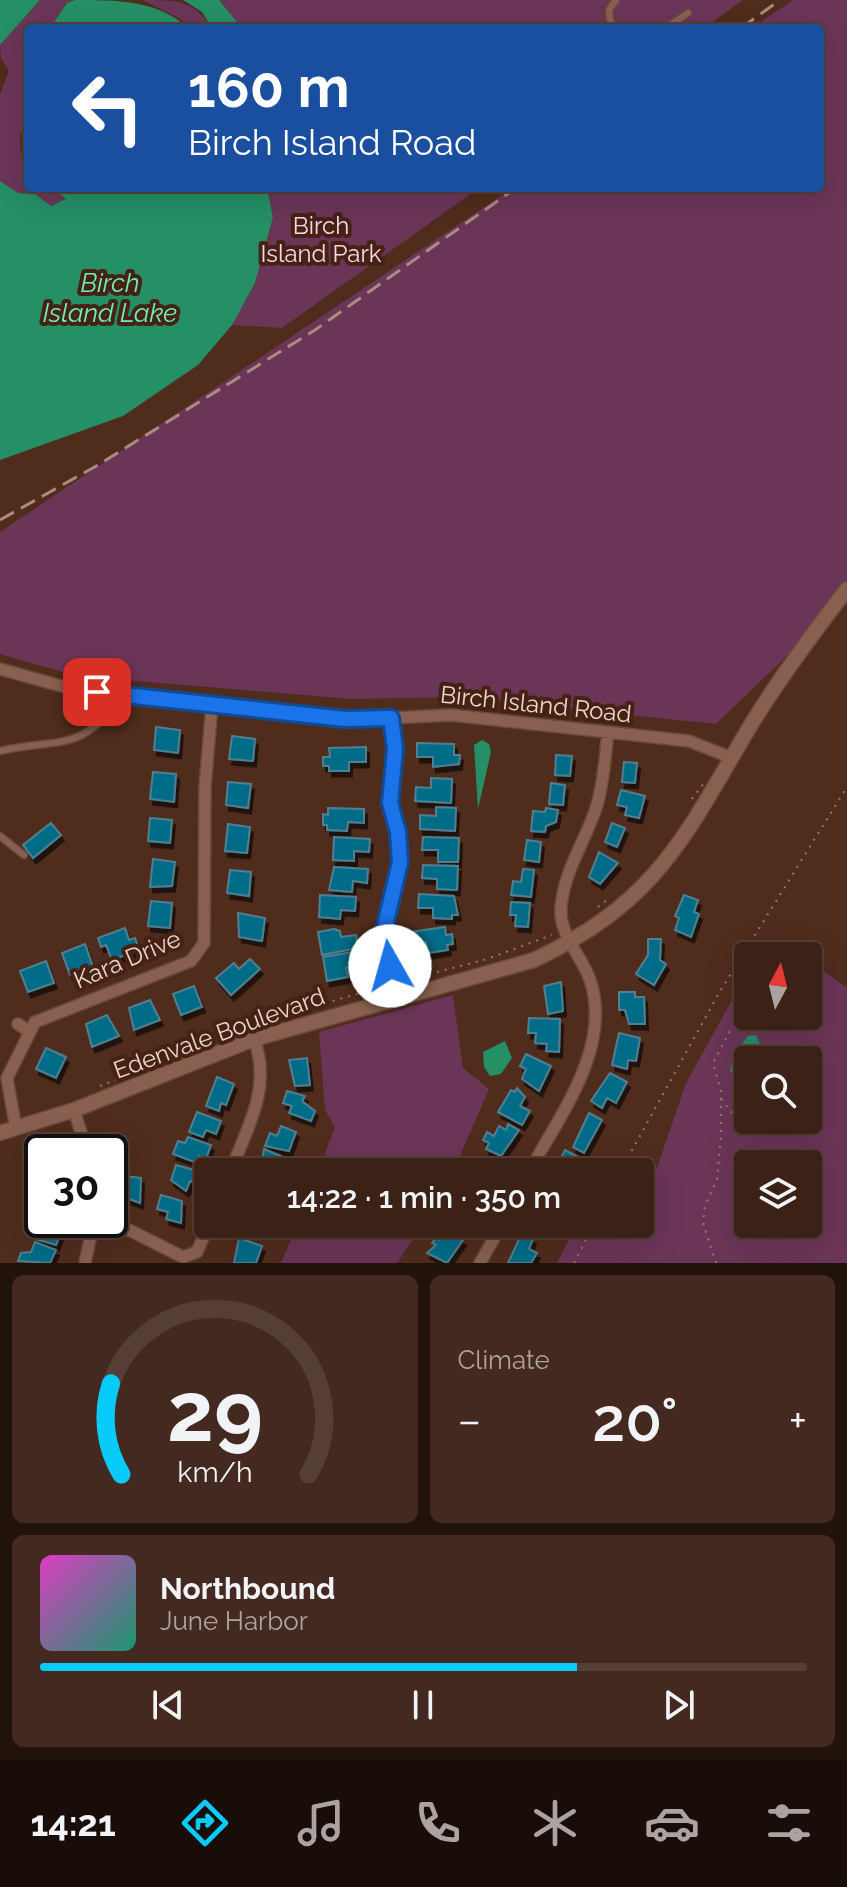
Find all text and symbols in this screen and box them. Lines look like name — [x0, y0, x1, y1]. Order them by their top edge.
text: 160 m — [188, 54, 350, 120]
icon: left — [56, 56, 160, 160]
text: Birch Island Road — [188, 121, 476, 163]
park label: Birch Island Park — [260, 211, 382, 268]
water label: Birch Island Lake — [43, 268, 177, 328]
pin — [63, 658, 131, 726]
icon: arrive — [75, 670, 119, 714]
street label: Birch Island Road — [439, 680, 633, 728]
street label: Kara Drive — [69, 924, 185, 994]
position arrow — [348, 924, 432, 1008]
north arrow — [734, 942, 822, 1030]
map controls — [734, 942, 822, 1238]
street label: Edenvale Boulevard — [109, 981, 329, 1085]
button: search — [734, 1046, 822, 1134]
speed limit sign: 30 — [24, 1134, 128, 1238]
button: layers — [734, 1150, 822, 1238]
text: 14:22 · 1 min · 350 m — [287, 1180, 561, 1215]
text: Climate — [458, 1345, 550, 1375]
text: 29 — [167, 1363, 263, 1460]
text: 20° — [592, 1385, 678, 1455]
text: − — [458, 1395, 481, 1446]
text: + — [789, 1395, 807, 1446]
text: km/h — [177, 1455, 252, 1489]
text: Northbound — [160, 1571, 335, 1606]
text: June Harbor — [160, 1606, 308, 1636]
icon: previous — [146, 1683, 190, 1727]
icon: pause — [401, 1683, 445, 1727]
icon: next — [657, 1683, 701, 1727]
icon: directions — [177, 1795, 233, 1851]
icon: music — [293, 1795, 349, 1851]
icon: phone — [410, 1795, 466, 1851]
icon: climate — [527, 1795, 583, 1851]
icon: car — [644, 1795, 700, 1851]
icon: filters — [761, 1795, 817, 1851]
text: 14:21 — [30, 1802, 116, 1844]

